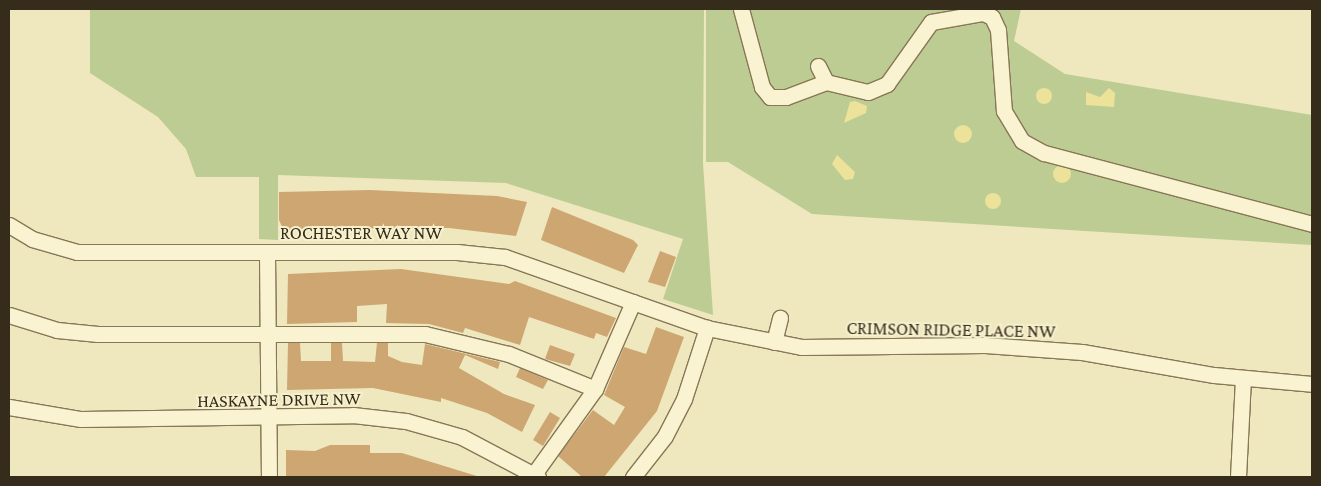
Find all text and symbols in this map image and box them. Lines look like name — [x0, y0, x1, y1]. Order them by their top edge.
street label: ROCHESTER WAY NW — [280, 222, 442, 244]
street label: CRIMSON RIDGE PLACE NW — [846, 317, 1056, 343]
street label: HASKAYNE DRIVE NW — [197, 388, 361, 412]

